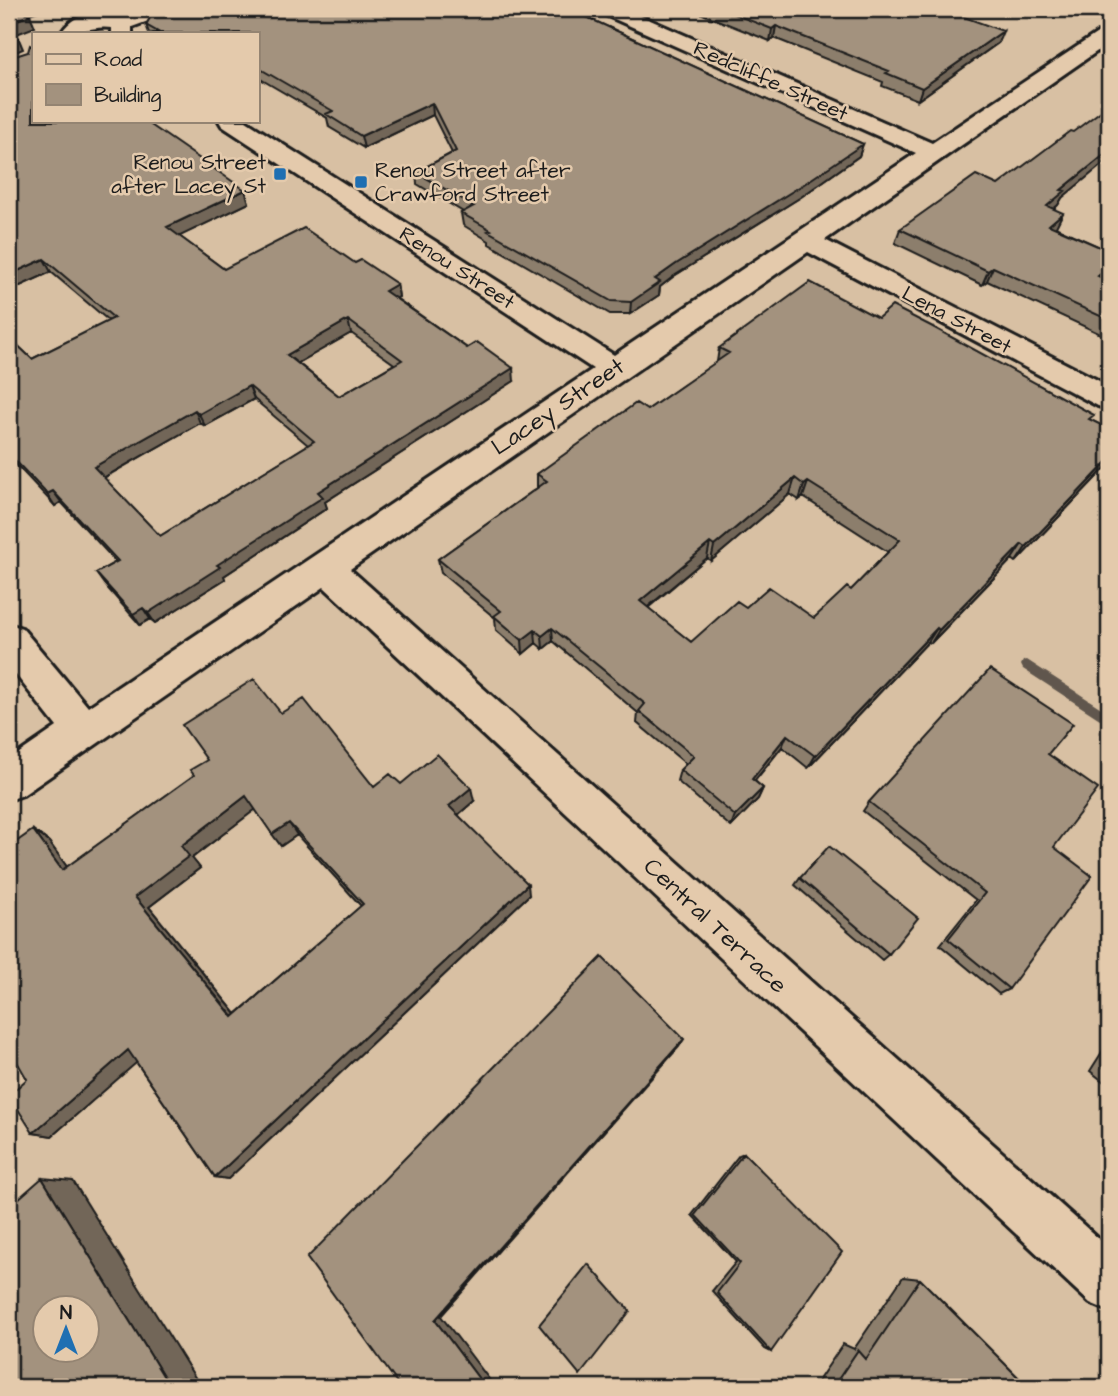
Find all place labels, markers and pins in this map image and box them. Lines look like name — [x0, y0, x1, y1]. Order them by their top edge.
place label: Renou Street after Lacey St — [111, 148, 267, 203]
place label: Renou Street after Crawford Street — [375, 156, 571, 209]
marker: Renou Street after Lacey St — [272, 166, 288, 182]
marker: Renou Street after Crawford Street — [353, 174, 369, 190]

